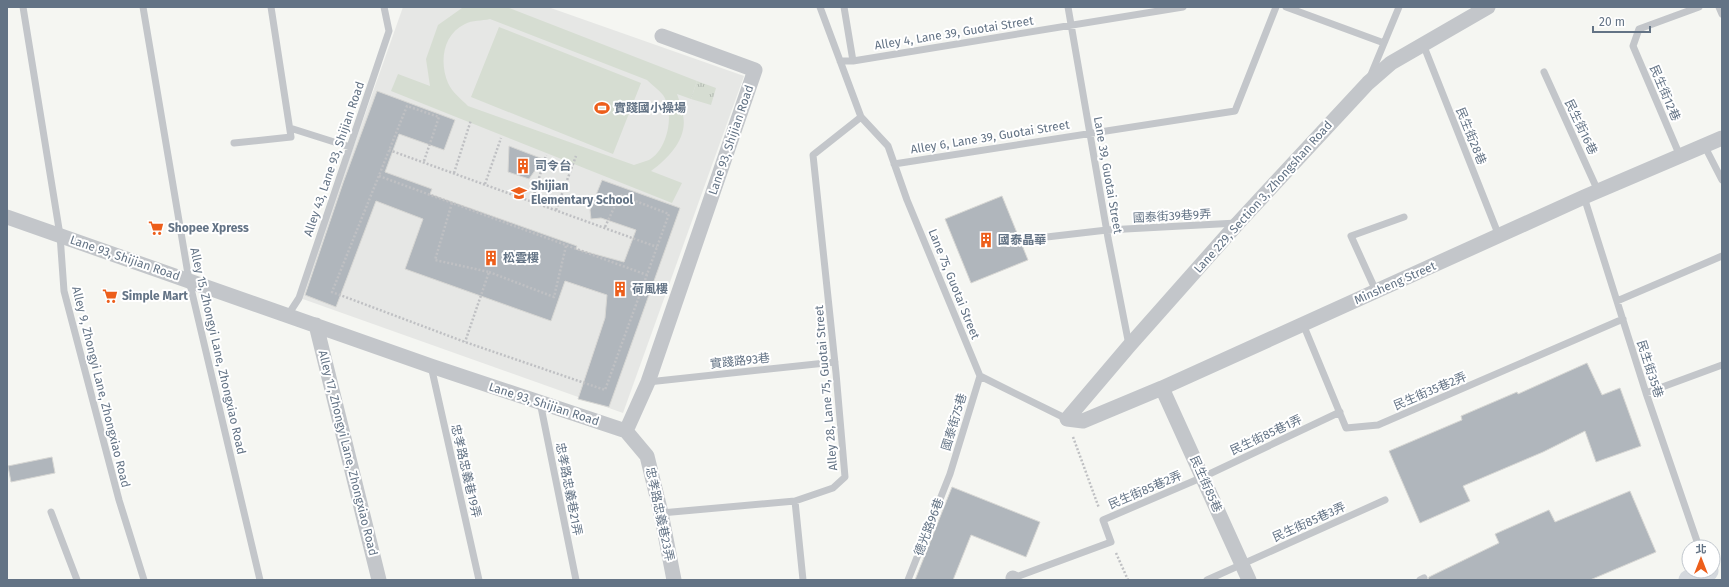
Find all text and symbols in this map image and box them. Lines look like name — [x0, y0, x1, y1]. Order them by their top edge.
scale bar — [1593, 8, 1650, 34]
street label: Alley 4, Lane 39, Guotai Street — [874, 13, 1035, 52]
text: 20 m — [1599, 15, 1625, 29]
street label: 民生街12巷 — [1647, 63, 1683, 123]
street label: Alley 43, Lane 93, Shijian Road — [301, 80, 367, 238]
street label: Lane 93, Shijian Road — [706, 83, 756, 197]
street label: 民生街16巷 — [1562, 97, 1600, 157]
sports icon: 實踐國小操場 — [593, 99, 611, 117]
place label: 實踐國小操場 — [614, 101, 686, 115]
street label: 民生街28巷 — [1453, 105, 1489, 167]
street label: Lane 39, Guotai Street — [1091, 115, 1125, 235]
street label: Alley 6, Lane 39, Guotai Street — [910, 117, 1071, 156]
street label: Lane 229, Section 3, Zhongshan Road — [1191, 118, 1335, 276]
building icon: 司令台 — [514, 157, 532, 175]
place label: 司令台 — [535, 159, 571, 173]
place label: Shijian Elementary School — [531, 179, 634, 207]
school or university icon: Shijian Elementary School — [510, 184, 528, 202]
street label: 國泰街39巷9弄 — [1132, 207, 1212, 225]
supermarket icon: Shopee Xpress — [147, 219, 165, 237]
place label: Shopee Xpress — [168, 221, 249, 235]
street label: Lane 75, Guotai Street — [925, 227, 983, 342]
building icon: 國泰晶華 — [977, 231, 995, 249]
street label: Lane 93, Shijian Road — [68, 233, 182, 283]
place label: 國泰晶華 — [998, 233, 1046, 247]
street label: Alley 15, Zhongyi Lane, Zhongxiao Road — [187, 246, 249, 456]
building icon: 松雲樓 — [482, 249, 500, 267]
place label: 松雲樓 — [503, 251, 539, 265]
street label: Minsheng Street — [1352, 258, 1439, 307]
building icon: 荷風樓 — [611, 280, 629, 298]
place label: 荷風樓 — [632, 282, 668, 296]
street label: Alley 9, Zhongyi Lane, Zhongxiao Road — [69, 285, 133, 489]
supermarket icon: Simple Mart — [101, 287, 119, 305]
place label: Simple Mart — [122, 289, 188, 303]
street label: Alley 28, Lane 75, Guotai Street — [812, 304, 840, 471]
street label: 民生街35巷 — [1634, 338, 1666, 400]
street label: Alley 17, Zhongyi Lane, Zhongxiao Road — [316, 349, 380, 557]
street label: 實踐路93巷 — [709, 351, 771, 371]
street label: 民生街35巷2弄 — [1391, 369, 1469, 413]
street label: Lane 93, Shijian Road — [487, 380, 601, 428]
street label: 國泰街75巷 — [939, 392, 969, 452]
street label: 民生街85巷1弄 — [1228, 412, 1304, 458]
street label: 忠孝路忠義巷19弄 — [448, 423, 484, 519]
street label: 忠孝路忠義巷21弄 — [553, 441, 585, 537]
street label: 民生街85巷 — [1187, 453, 1225, 515]
street label: 忠孝路忠義巷23弄 — [643, 466, 677, 562]
street label: 民生街85巷2弄 — [1106, 468, 1184, 512]
street label: 德光路96巷 — [912, 496, 946, 558]
street label: 民生街85巷3弄 — [1270, 500, 1348, 544]
north arrow — [1681, 539, 1721, 579]
text: 北 — [1696, 543, 1707, 556]

